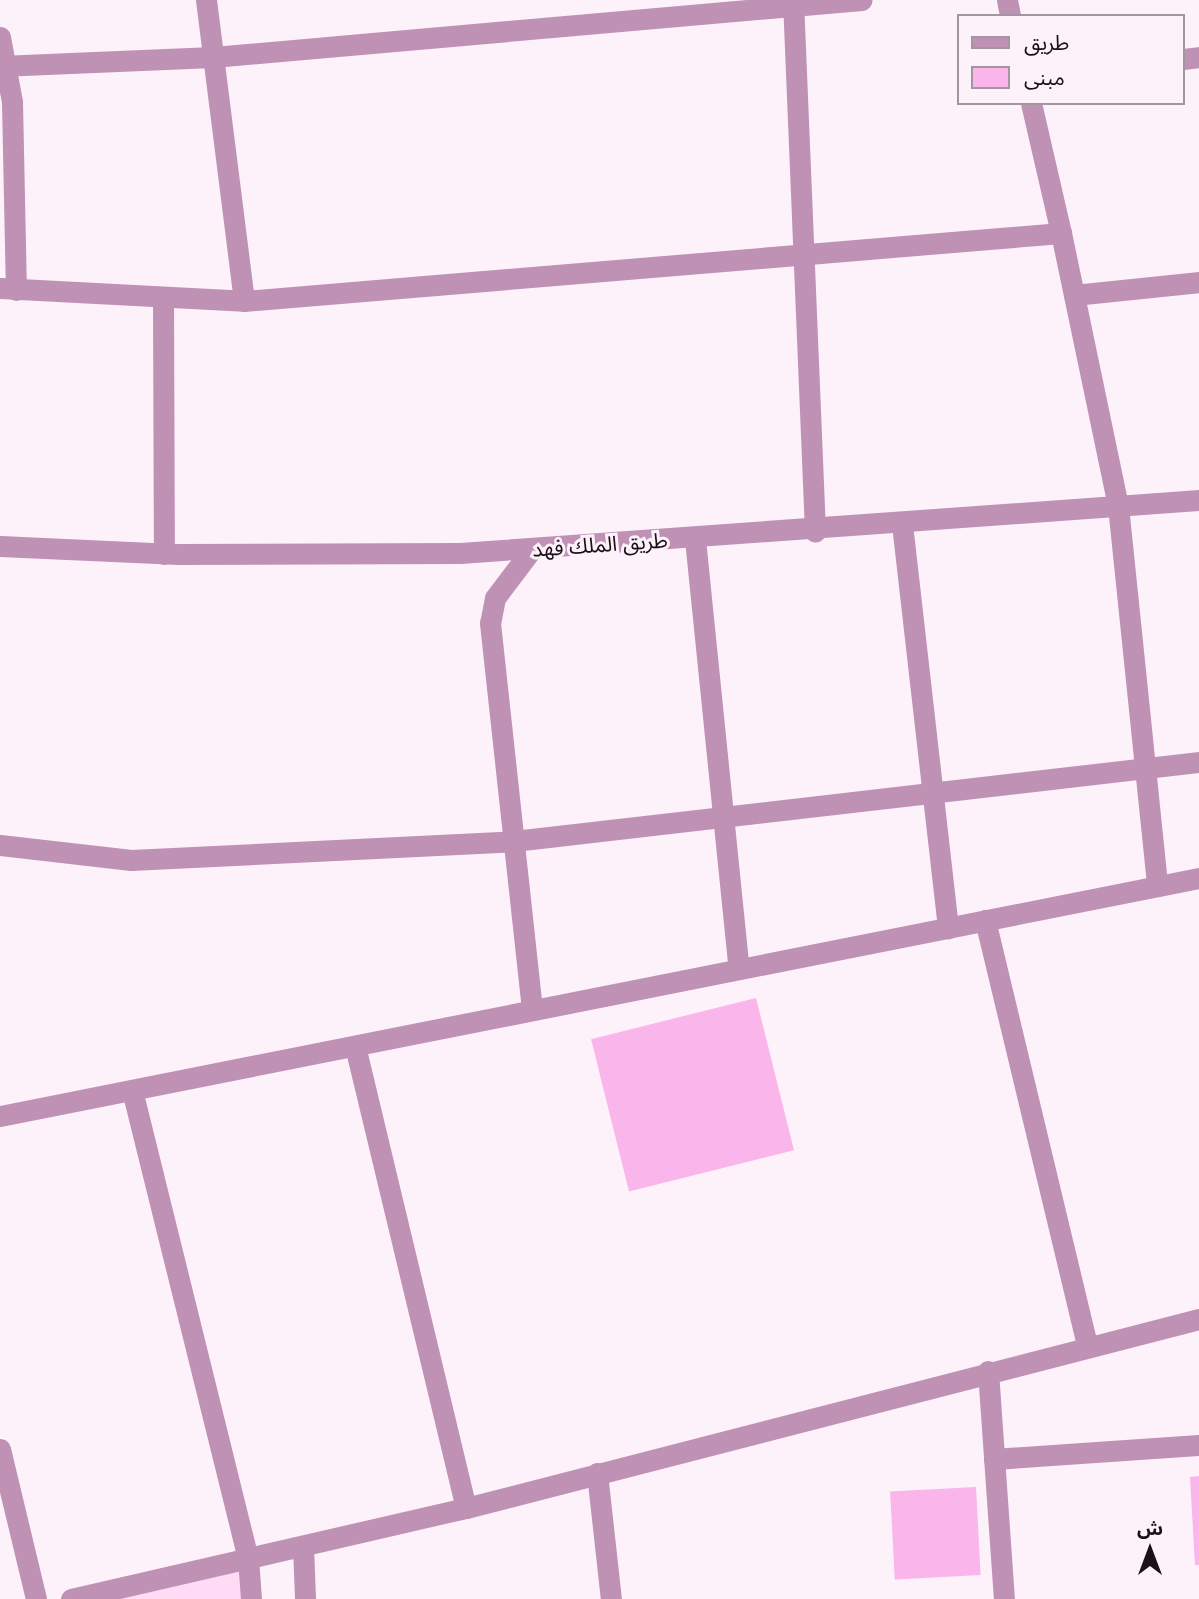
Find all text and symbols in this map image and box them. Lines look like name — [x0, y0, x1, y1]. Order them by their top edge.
legend — [958, 14, 1185, 105]
text: طريق — [1024, 29, 1069, 57]
text: مبنى — [1024, 64, 1065, 92]
street label: طريق الملك فهد — [531, 528, 669, 562]
north arrow — [1115, 1515, 1185, 1585]
text: ش — [1137, 1516, 1163, 1541]

